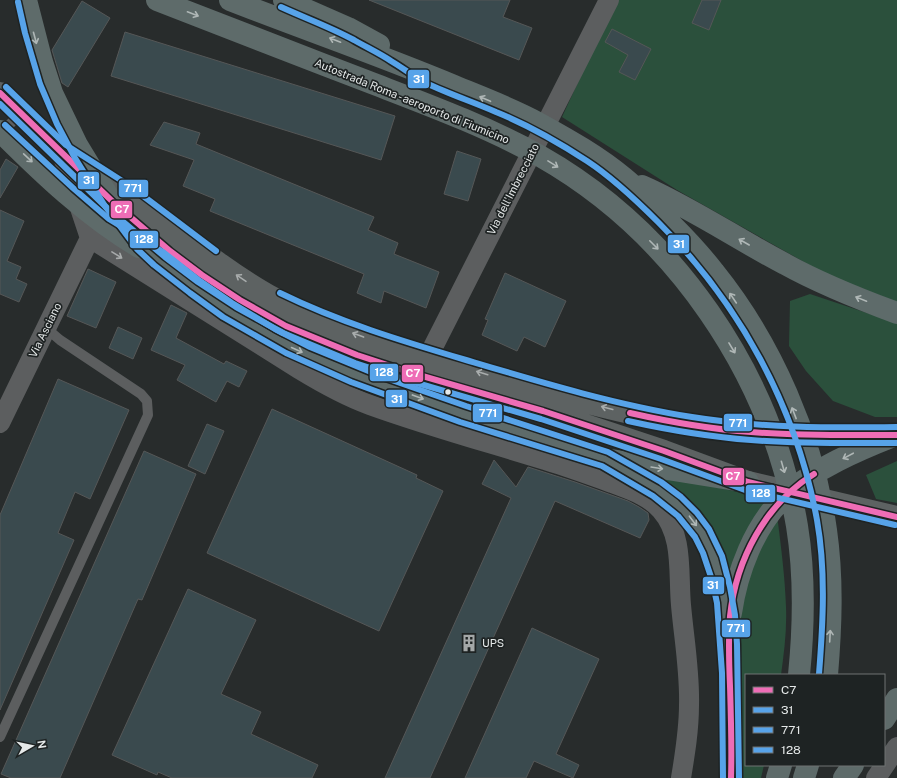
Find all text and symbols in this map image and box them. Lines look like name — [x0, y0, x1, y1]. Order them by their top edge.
one-way arrow — [187, 11, 199, 19]
one-way arrow — [32, 31, 39, 44]
one-way arrow — [330, 36, 342, 44]
street label: Autostrada Roma - aeroporto di Fiumicino — [313, 56, 511, 146]
line badge: 31 — [407, 69, 430, 89]
text: 31 — [413, 73, 425, 85]
one-way arrow — [479, 94, 491, 102]
street label: Via dell'Imbrecciato — [485, 141, 541, 237]
one-way arrow — [23, 153, 33, 163]
one-way arrow — [547, 160, 559, 168]
line badge: 31 — [77, 171, 100, 190]
text: 31 — [83, 174, 95, 186]
line badge: 771 — [118, 179, 149, 198]
text: 771 — [124, 182, 142, 194]
line badge: C7 — [110, 200, 133, 219]
text: C7 — [115, 203, 129, 215]
line badge: 128 — [129, 230, 159, 249]
text: 128 — [134, 233, 154, 245]
line badge: 31 — [667, 234, 690, 254]
one-way arrow — [738, 237, 750, 245]
text: 31 — [673, 238, 685, 250]
one-way arrow — [649, 240, 659, 250]
one-way arrow — [111, 251, 123, 259]
one-way arrow — [236, 274, 247, 282]
one-way arrow — [729, 293, 737, 304]
one-way arrow — [855, 295, 867, 303]
street label: Via Asciano — [27, 301, 63, 359]
one-way arrow — [352, 331, 364, 339]
one-way arrow — [728, 342, 736, 354]
one-way arrow — [291, 346, 303, 354]
line badge: 128 — [369, 363, 399, 382]
line badge: C7 — [401, 364, 424, 383]
text: 128 — [374, 366, 394, 378]
text: C7 — [406, 367, 420, 379]
one-way arrow — [476, 369, 489, 376]
unlabelled marker — [443, 387, 453, 397]
line badge: 31 — [385, 389, 408, 408]
text: 31 — [391, 393, 403, 405]
one-way arrow — [411, 394, 423, 402]
line badge: 771 — [472, 403, 503, 423]
one-way arrow — [601, 404, 614, 411]
text: 771 — [479, 407, 497, 419]
one-way arrow — [790, 407, 798, 419]
line badge: 771 — [723, 413, 753, 432]
text: 771 — [729, 417, 747, 429]
one-way arrow — [842, 453, 854, 460]
one-way arrow — [780, 461, 787, 474]
one-way arrow — [650, 464, 663, 472]
line badge: C7 — [722, 467, 745, 486]
text: C7 — [726, 470, 740, 482]
line badge: 128 — [745, 484, 776, 503]
text: 128 — [751, 487, 771, 499]
one-way arrow — [689, 516, 697, 527]
line badge: 31 — [702, 576, 725, 595]
text: 31 — [707, 579, 719, 591]
line badge: 771 — [721, 619, 751, 638]
text: 771 — [727, 622, 745, 634]
one-way arrow — [826, 630, 834, 643]
building icon: UPS — [459, 633, 479, 653]
place label: UPS — [482, 637, 504, 649]
legend — [745, 674, 885, 766]
text: C7 — [781, 683, 796, 697]
text: 31 — [781, 703, 793, 717]
text: 771 — [781, 723, 801, 737]
north arrow — [12, 726, 52, 766]
text: N — [35, 739, 48, 750]
text: 128 — [781, 743, 801, 757]

